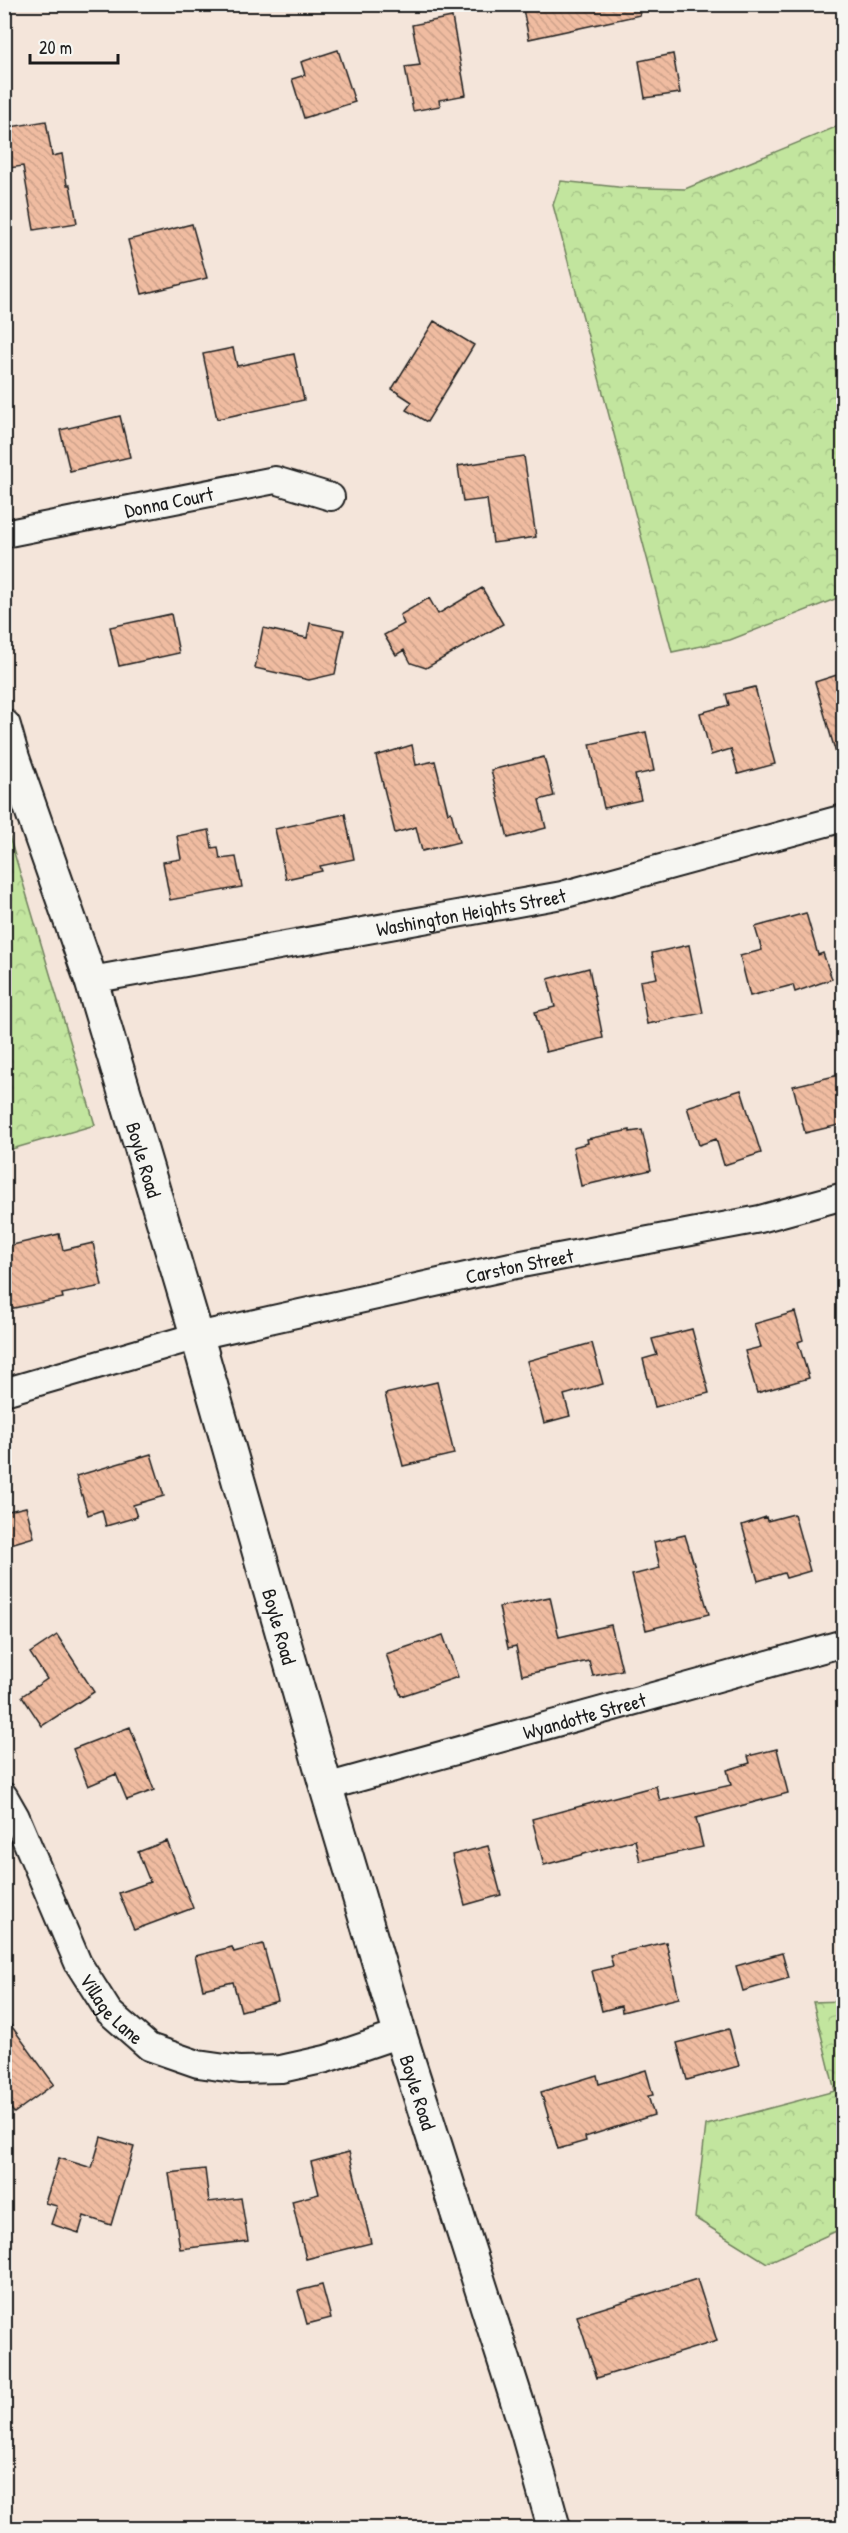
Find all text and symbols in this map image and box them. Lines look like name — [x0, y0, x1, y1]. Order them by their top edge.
scale bar — [30, 27, 118, 65]
text: 20 m — [39, 35, 72, 60]
street label: Donna Court — [122, 479, 216, 523]
street label: Washington Heights Street — [374, 881, 570, 942]
street label: Boyle Road — [121, 1119, 169, 1201]
street label: Carston Street — [463, 1241, 577, 1289]
street label: Boyle Road — [256, 1585, 304, 1667]
street label: Wyandotte Street — [520, 1685, 650, 1745]
street label: Village Lane — [74, 1968, 150, 2050]
street label: Boyle Road — [394, 2051, 443, 2133]

